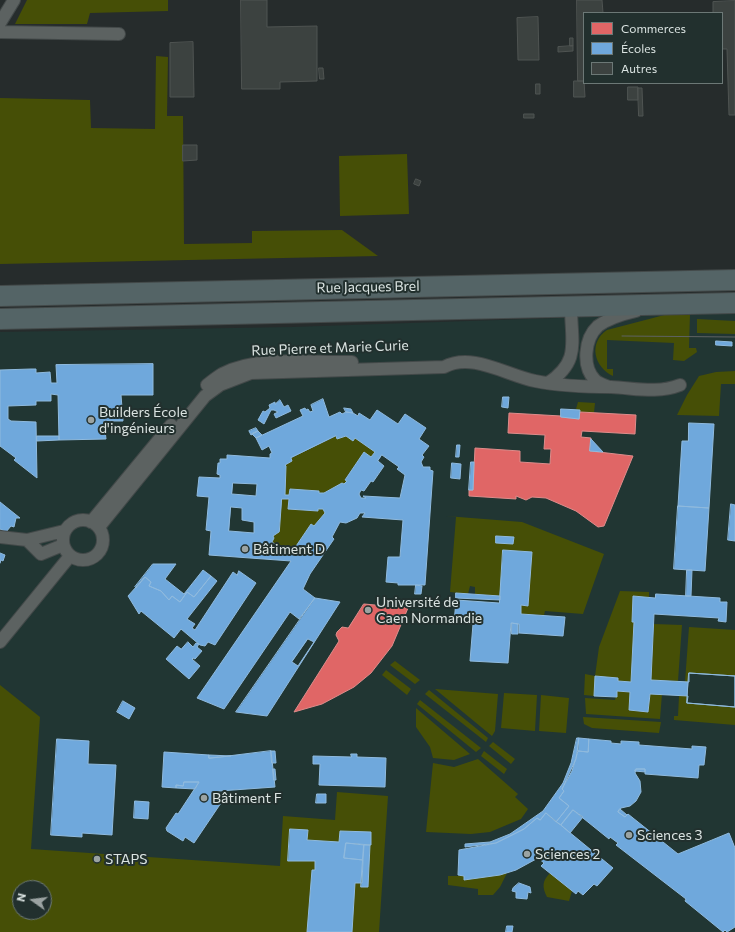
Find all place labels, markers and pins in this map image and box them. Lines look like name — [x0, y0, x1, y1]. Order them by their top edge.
place label: Builders École d'ingénieurs — [99, 404, 187, 436]
marker: Builders École d'ingénieurs — [86, 415, 96, 425]
place label: Bâtiment D — [253, 541, 325, 557]
marker: Bâtiment D — [240, 544, 250, 554]
place label: Université de Caen Normandie — [376, 594, 482, 626]
marker: Université de Caen Normandie — [363, 605, 373, 615]
place label: Bâtiment F — [212, 790, 282, 806]
marker: Bâtiment F — [199, 793, 209, 803]
place label: Sciences 3 — [637, 827, 702, 843]
marker: Sciences 3 — [624, 830, 634, 840]
place label: Sciences 2 — [535, 846, 600, 862]
marker: Sciences 2 — [522, 849, 532, 859]
place label: STAPS — [105, 851, 147, 867]
marker: STAPS — [92, 854, 102, 864]

